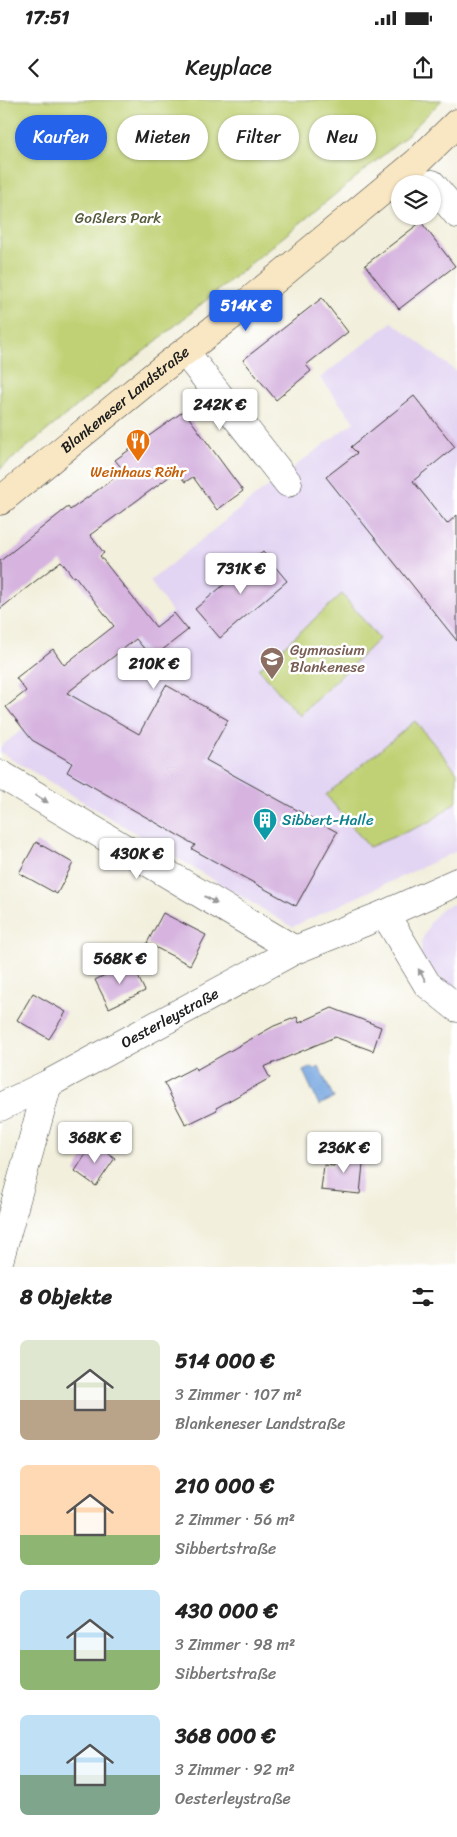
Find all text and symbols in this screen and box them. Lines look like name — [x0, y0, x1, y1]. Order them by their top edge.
text: 17:51 — [25, 1, 70, 34]
text: Keyplace — [185, 48, 272, 87]
icon: back — [20, 54, 48, 82]
icon: share — [409, 54, 437, 82]
chip: Kaufen — [15, 115, 107, 160]
chip: Mieten — [117, 115, 208, 160]
chip: Filter — [218, 115, 299, 160]
chip: Neu — [309, 115, 376, 160]
map controls — [391, 175, 441, 225]
button: layers — [391, 175, 441, 225]
park label: Goßlers Park — [75, 205, 161, 231]
pin: 514K € — [205, 290, 287, 332]
text: 514K € — [220, 291, 272, 320]
street label: Blankeneser Landstraße — [55, 339, 196, 460]
pin: 242K € — [179, 388, 261, 431]
text: 242K € — [194, 390, 246, 419]
restaurant icon: Weinhaus Röhr — [125, 428, 151, 462]
place label: Weinhaus Röhr — [90, 459, 187, 485]
pin: 731K € — [200, 552, 282, 595]
text: 731K € — [216, 554, 266, 583]
place label: Gymnasium Blankenese — [290, 637, 365, 680]
school or university icon: Gymnasium Blankenese — [259, 646, 285, 680]
pin: 210K € — [113, 648, 195, 690]
text: 210K € — [129, 649, 179, 678]
one-way arrow — [35, 794, 48, 803]
building icon: Sibbert-Halle — [252, 807, 278, 841]
place label: Sibbert-Halle — [282, 807, 374, 833]
pin: 430K € — [96, 838, 178, 880]
text: 430K € — [110, 839, 164, 868]
one-way arrow — [205, 895, 218, 904]
pin: 568K € — [79, 942, 161, 985]
text: 568K € — [93, 944, 147, 973]
one-way arrow — [417, 969, 426, 982]
street label: Oesterleystraße — [116, 981, 224, 1055]
pin: 368K € — [54, 1122, 136, 1164]
text: 368K € — [69, 1123, 121, 1152]
pin: 236K € — [303, 1132, 385, 1174]
text: 236K € — [318, 1133, 370, 1162]
text: 8 Objekte — [20, 1278, 112, 1316]
icon: filters — [409, 1283, 437, 1311]
text: 514 000 € — [175, 1342, 275, 1380]
icon: home — [60, 1360, 120, 1420]
text: 3 Zimmer · 107 m² — [175, 1380, 302, 1409]
text: Blankeneser Landstraße — [175, 1409, 346, 1438]
text: 210 000 € — [175, 1467, 274, 1505]
icon: home — [60, 1485, 120, 1545]
text: 2 Zimmer · 56 m² — [175, 1505, 295, 1534]
text: Sibbertstraße — [175, 1534, 276, 1563]
text: 430 000 € — [175, 1592, 278, 1630]
icon: home — [60, 1610, 120, 1670]
text: 3 Zimmer · 98 m² — [175, 1630, 295, 1659]
text: Sibbertstraße — [175, 1659, 276, 1688]
text: 368 000 € — [175, 1717, 276, 1755]
icon: home — [60, 1735, 120, 1795]
text: 3 Zimmer · 92 m² — [175, 1755, 295, 1784]
text: Oesterleystraße — [175, 1784, 291, 1813]

